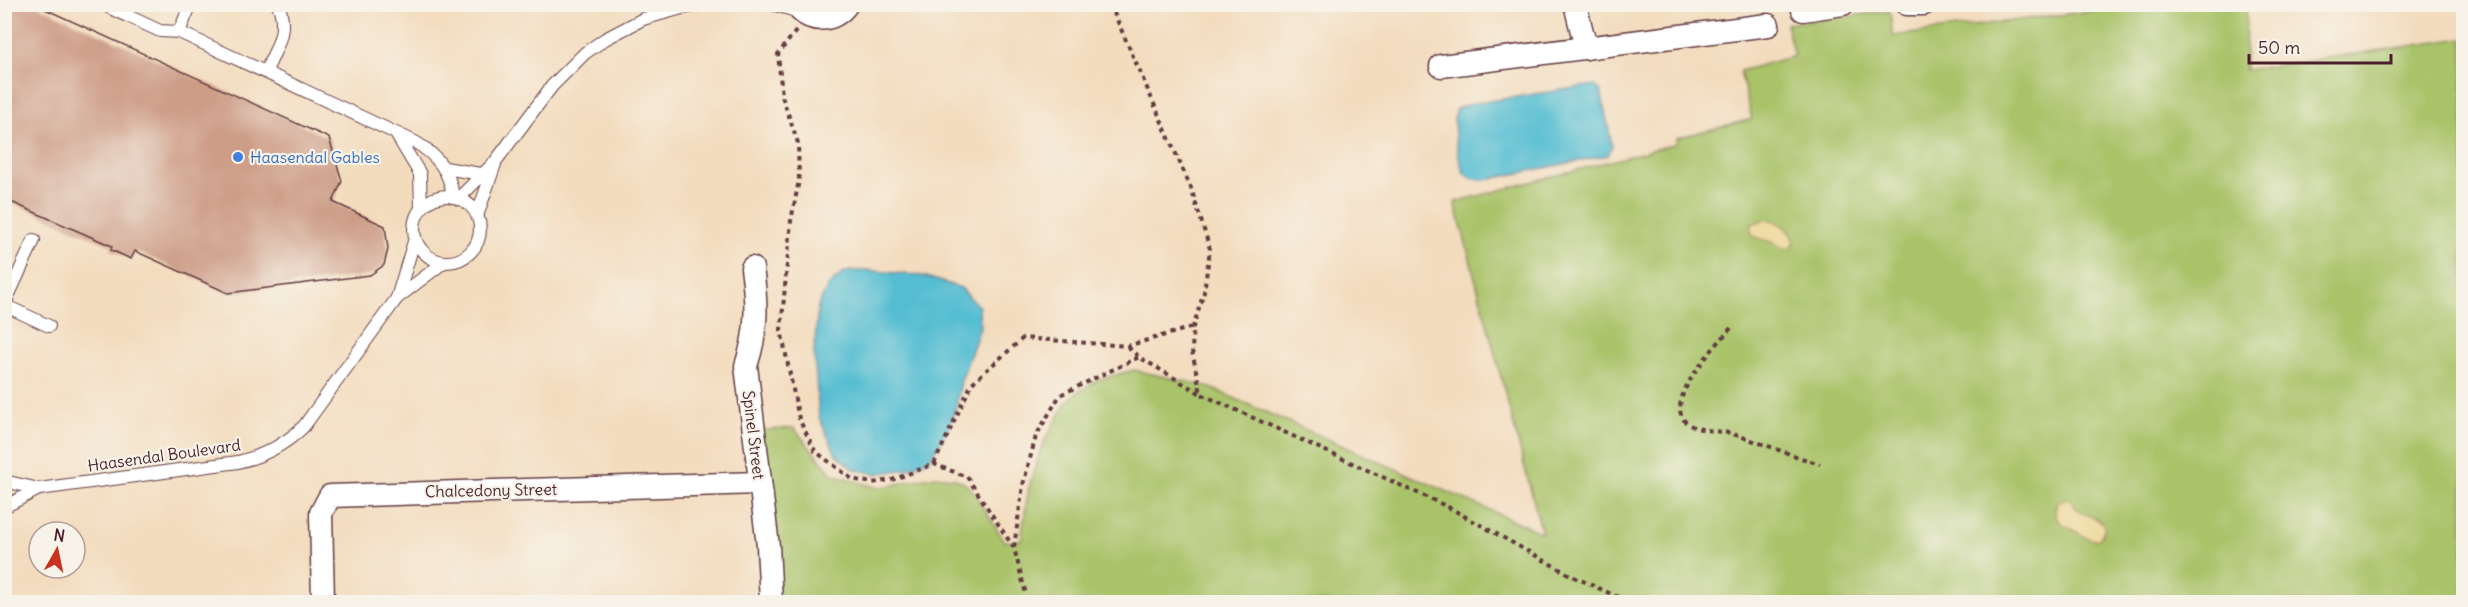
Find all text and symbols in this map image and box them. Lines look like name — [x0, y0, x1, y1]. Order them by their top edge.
scale bar — [2249, 27, 2392, 65]
text: 50 m — [2258, 36, 2300, 59]
place label: Haasendal Gables — [250, 147, 380, 167]
marker: Haasendal Gables — [231, 150, 245, 164]
street label: Spinel Street — [739, 389, 769, 481]
street label: Haasendal Boulevard — [86, 434, 242, 476]
street label: Chalcedony Street — [425, 479, 558, 501]
north arrow — [27, 520, 87, 580]
text: N — [52, 524, 66, 546]

